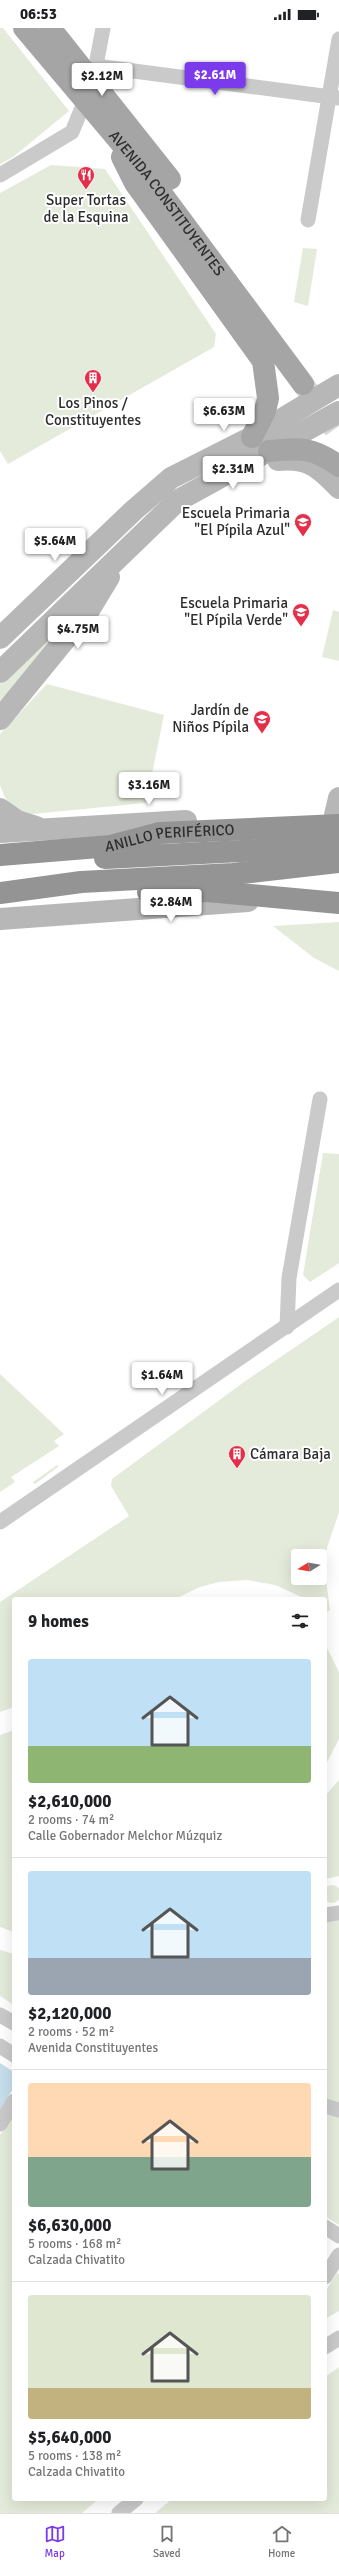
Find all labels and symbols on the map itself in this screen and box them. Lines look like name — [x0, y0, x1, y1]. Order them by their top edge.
pin: $2.61M — [182, 62, 248, 96]
pin: $2.12M — [69, 63, 135, 97]
street label: AVENIDA CONSTITUYENTES — [105, 127, 228, 279]
restaurant icon: Super Tortas de la Esquina — [76, 165, 96, 190]
place label: Super Tortas de la Esquina — [43, 191, 129, 226]
building icon: Los Pinos / Constituyentes — [83, 368, 103, 393]
place label: Los Pinos / Constituyentes — [45, 394, 141, 429]
pin: $6.63M — [191, 398, 257, 432]
pin: $2.31M — [200, 456, 266, 490]
place label: Escuela Primaria "El Pípila Azul" — [182, 504, 290, 539]
school or university icon: Escuela Primaria "El Pípila Azul" — [293, 512, 313, 537]
pin: $5.64M — [22, 528, 88, 562]
place label: Escuela Primaria "El Pípila Verde" — [180, 594, 288, 629]
school or university icon: Escuela Primaria "El Pípila Verde" — [291, 602, 311, 627]
pin: $4.75M — [45, 616, 111, 650]
place label: Jardín de Niños Pípila — [172, 701, 249, 736]
school or university icon: Jardín de Niños Pípila — [252, 709, 272, 734]
pin: $3.16M — [116, 772, 182, 806]
street label: ANILLO PERIFÉRICO — [104, 821, 235, 855]
pin: $2.84M — [138, 889, 204, 923]
pin: $1.64M — [129, 1362, 195, 1396]
building icon: Cámara Baja — [227, 1444, 247, 1469]
place label: Cámara Baja — [250, 1445, 331, 1463]
north arrow — [291, 1549, 327, 1585]

